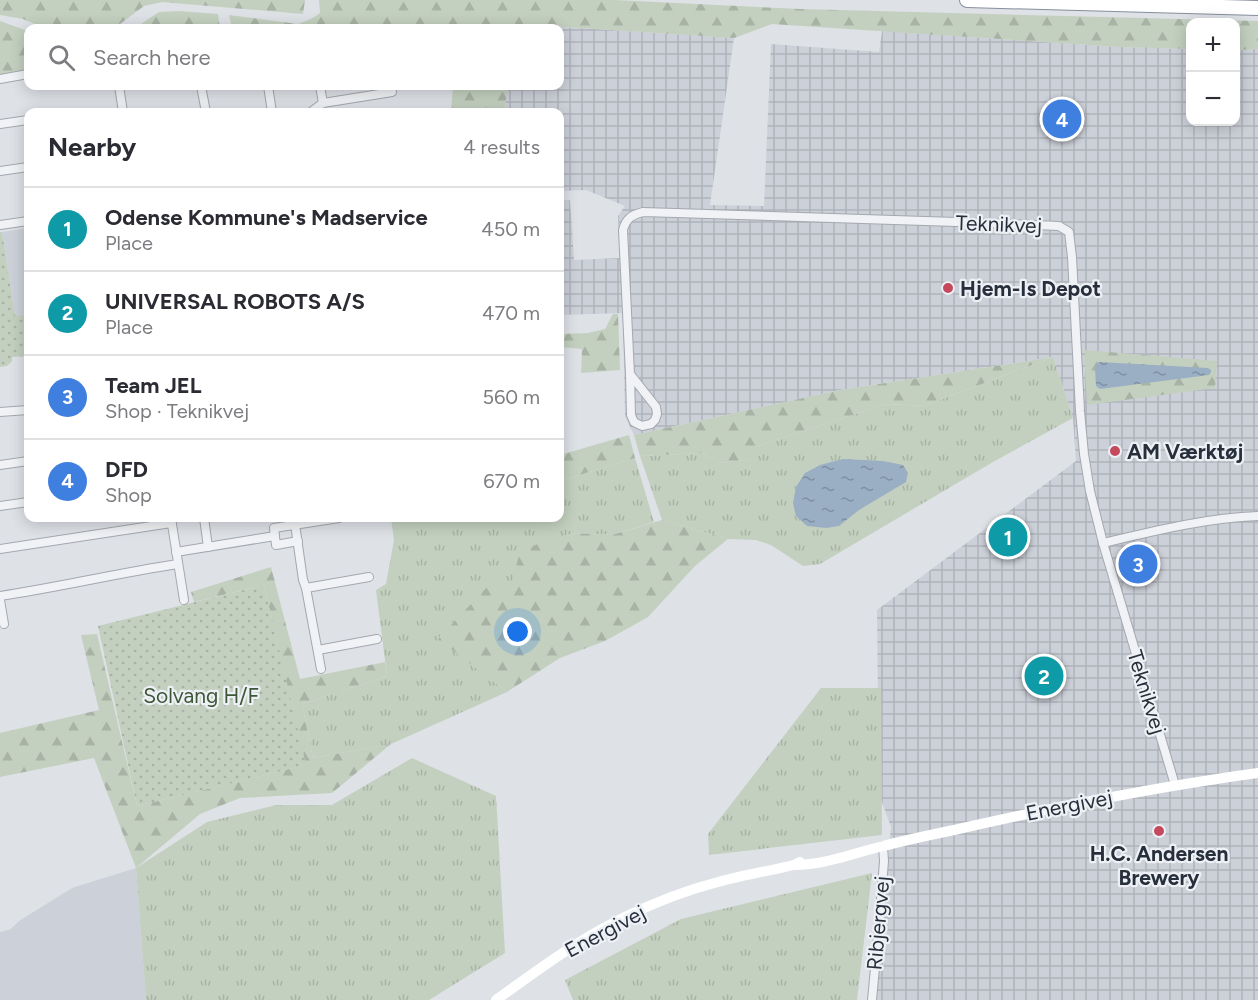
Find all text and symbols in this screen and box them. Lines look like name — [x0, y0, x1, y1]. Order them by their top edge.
map controls — [1186, 18, 1240, 126]
button: + — [1186, 18, 1240, 72]
search box — [24, 24, 564, 90]
icon: search — [45, 41, 78, 74]
text: Search here — [93, 44, 211, 71]
button: − — [1186, 72, 1240, 126]
pin: 4 — [1042, 96, 1082, 142]
text: Nearby — [48, 131, 136, 163]
text: 4 results — [463, 135, 540, 159]
text: Odense Kommune's Madservice — [105, 204, 428, 231]
street label: Teknikvej — [955, 210, 1043, 238]
text: 1 — [63, 217, 72, 241]
text: 450 m — [481, 217, 540, 241]
text: Place — [105, 231, 153, 255]
place label: Hjem-Is Depot — [960, 276, 1101, 301]
marker: Hjem-Is Depot — [941, 281, 955, 295]
text: UNIVERSAL ROBOTS A/S — [105, 288, 365, 315]
text: 2 — [62, 301, 73, 325]
text: 470 m — [482, 301, 540, 325]
text: Place — [105, 315, 153, 339]
text: Team JEL — [105, 372, 202, 399]
text: 3 — [62, 385, 73, 409]
text: 560 m — [482, 385, 540, 409]
text: Shop · Teknikvej — [105, 399, 249, 423]
place label: AM Værktøj — [1127, 439, 1243, 464]
marker: AM Værktøj — [1108, 444, 1122, 458]
text: DFD — [105, 456, 148, 483]
text: 4 — [61, 469, 74, 493]
text: 670 m — [483, 469, 540, 493]
text: Shop — [105, 483, 152, 507]
pin: 1 — [988, 514, 1028, 560]
pin: 3 — [1118, 542, 1158, 586]
your location — [503, 617, 532, 646]
street label: Teknikvej — [1122, 647, 1172, 737]
pin: 2 — [1024, 654, 1064, 698]
park label: Solvang H/F — [143, 683, 259, 708]
street label: Energivej — [1024, 784, 1114, 826]
marker: H.C. Andersen Brewery — [1152, 824, 1166, 838]
place label: H.C. Andersen Brewery — [1090, 841, 1228, 890]
street label: Ribjergvej — [861, 875, 895, 971]
street label: Energivej — [560, 899, 650, 963]

